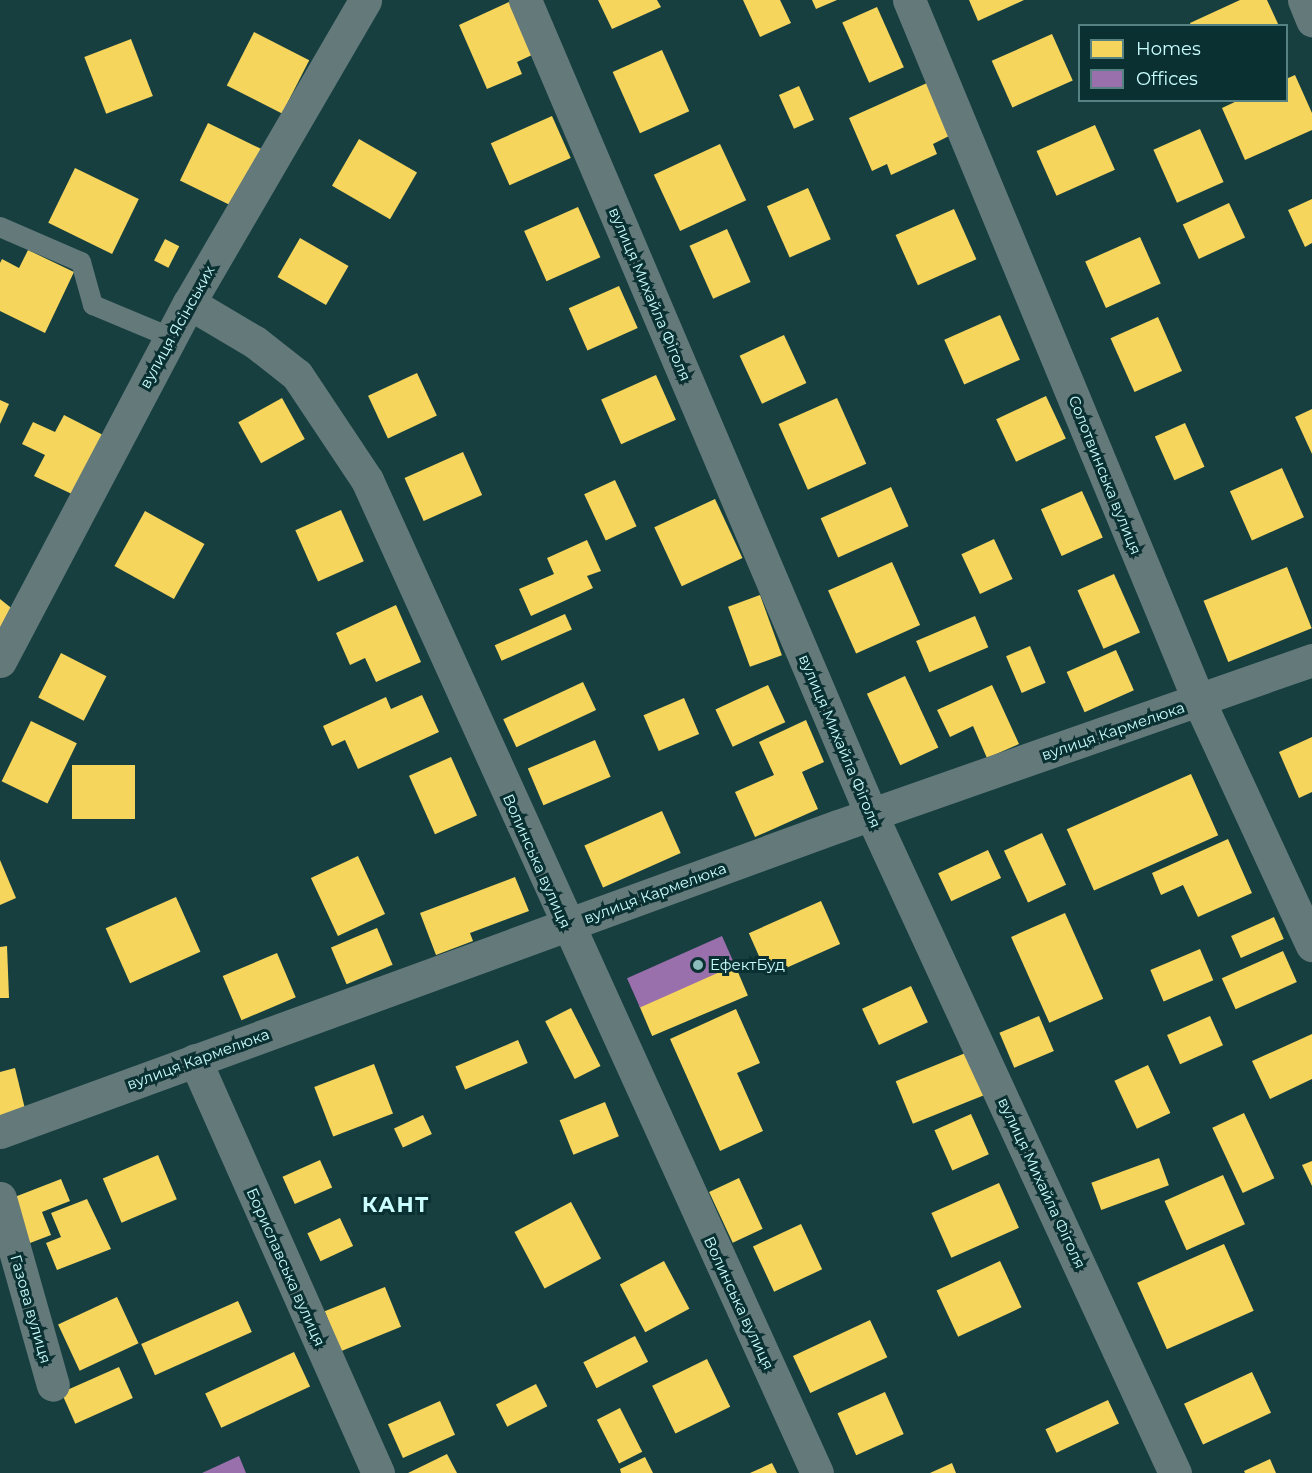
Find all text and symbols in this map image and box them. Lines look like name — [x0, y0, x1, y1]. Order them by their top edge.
legend — [1078, 24, 1288, 102]
text: Homes — [1136, 38, 1201, 60]
text: Offices — [1136, 68, 1198, 90]
street label: вулиця Михайла Фіголя — [605, 205, 695, 383]
street label: вулиця Ясінських — [136, 262, 218, 392]
street label: Солотвинська вулиця — [1065, 393, 1145, 557]
street label: вулиця Михайла Фіголя — [795, 652, 885, 830]
street label: вулиця Кармелюка — [1039, 698, 1187, 764]
street label: Волинська вулиця — [499, 791, 575, 931]
street label: вулиця Кармелюка — [581, 859, 729, 927]
place label: ЕфектБуд — [710, 956, 785, 974]
marker: ЕфектБуд — [691, 958, 705, 972]
street label: вулиця Кармелюка — [124, 1025, 272, 1093]
street label: вулиця Михайла Фіголя — [994, 1095, 1090, 1271]
street label: Бориславська вулиця — [243, 1185, 329, 1349]
district label: КАНТ — [362, 1192, 430, 1218]
street label: Волинська вулиця — [700, 1233, 778, 1373]
street label: Газова вулиця — [7, 1252, 55, 1366]

